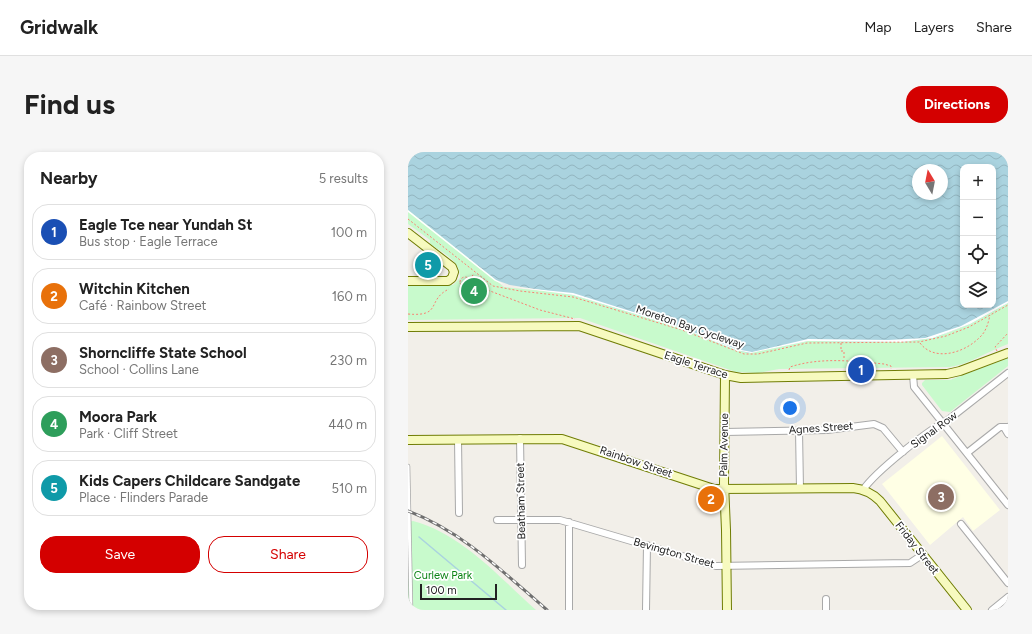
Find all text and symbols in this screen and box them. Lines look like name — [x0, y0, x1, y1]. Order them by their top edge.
text: Gridwalk — [20, 16, 98, 39]
text: Map — [864, 19, 892, 36]
text: Layers — [914, 19, 954, 36]
text: Share — [976, 19, 1012, 36]
button: Directions — [906, 86, 1008, 123]
text: Find us — [24, 87, 115, 121]
north arrow — [912, 164, 948, 200]
map controls — [960, 164, 996, 308]
button: + — [960, 164, 996, 200]
text: Nearby — [40, 168, 98, 188]
text: 5 results — [319, 171, 368, 186]
button: − — [960, 200, 996, 236]
text: Eagle Tce near Yundah St — [79, 216, 253, 234]
text: 1 — [51, 225, 57, 240]
text: 100 m — [331, 225, 367, 240]
text: Bus stop · Eagle Terrace — [79, 234, 218, 249]
button: locate — [960, 236, 996, 272]
pin: 5 — [415, 250, 441, 280]
button: layers — [960, 272, 996, 308]
pin: 4 — [461, 276, 487, 306]
text: Witchin Kitchen — [79, 280, 190, 298]
text: 2 — [50, 289, 58, 304]
text: 160 m — [332, 289, 367, 304]
text: Café · Rainbow Street — [79, 298, 206, 313]
street label: Moreton Bay Cycleway — [634, 302, 746, 352]
text: Shorncliffe State School — [79, 344, 247, 362]
street label: Eagle Terrace — [663, 349, 729, 381]
text: 3 — [50, 353, 58, 368]
text: 230 m — [330, 353, 367, 368]
pin: 1 — [848, 355, 874, 385]
text: School · Collins Lane — [79, 362, 199, 377]
your location — [780, 398, 800, 418]
text: Moora Park — [79, 408, 157, 426]
street label: Signal Row — [908, 409, 960, 451]
street label: Palm Avenue — [717, 413, 731, 477]
text: 4 — [50, 417, 58, 432]
text: 440 m — [328, 417, 367, 432]
street label: Agnes Street — [788, 419, 854, 437]
text: Park · Cliff Street — [79, 426, 178, 441]
street label: Rainbow Street — [598, 443, 674, 481]
street label: Beatham Street — [514, 462, 528, 540]
text: Kids Capers Childcare Sandgate — [79, 472, 300, 490]
text: 5 — [50, 481, 58, 496]
text: 510 m — [332, 481, 367, 496]
pin: 3 — [928, 482, 954, 512]
pin: 2 — [698, 484, 724, 514]
text: Place · Flinders Parade — [79, 490, 208, 505]
street label: Friday Street — [892, 519, 942, 577]
street label: Bevington Street — [632, 535, 716, 571]
button: Save — [40, 536, 200, 573]
button: Share — [208, 536, 368, 573]
park label: Curlew Park — [414, 569, 473, 582]
scale bar — [420, 582, 497, 601]
text: 100 m — [426, 584, 457, 597]

